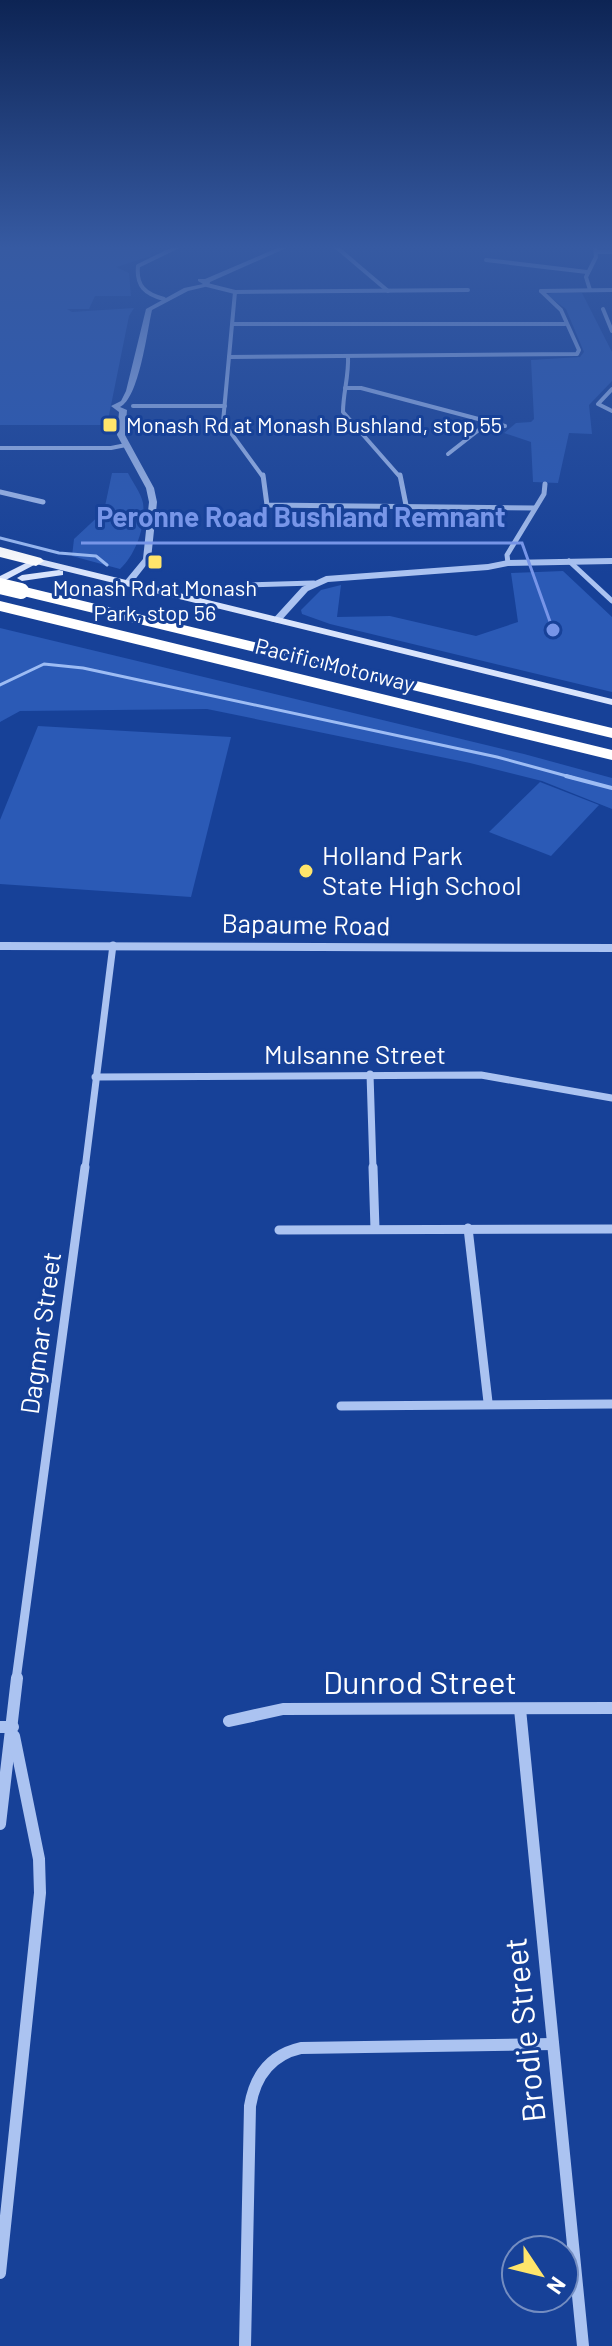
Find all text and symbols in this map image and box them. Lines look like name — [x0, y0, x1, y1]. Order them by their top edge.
place label: Monash Rd at Monash Bushland, stop 55 — [126, 411, 502, 437]
marker: Monash Rd at Monash Bushland, stop 55 — [101, 416, 119, 434]
callout: Peronne Road Bushland Remnant — [81, 491, 522, 543]
text: Peronne Road Bushland Remnant — [96, 499, 506, 533]
marker: Monash Rd at Monash Park, stop 56 — [146, 553, 164, 571]
place label: Monash Rd at Monash Park, stop 56 — [53, 574, 257, 625]
street label: Pacific Motorway — [253, 632, 418, 696]
place label: Holland Park State High School — [322, 839, 522, 900]
marker: Holland Park State High School — [297, 862, 315, 880]
street label: Bapaume Road — [221, 907, 391, 940]
street label: Mulsanne Street — [264, 1038, 446, 1069]
street label: Dagmar Street — [13, 1250, 66, 1416]
street label: Dunrod Street — [323, 1662, 517, 1700]
street label: Brodie Street — [494, 1936, 552, 2124]
north arrow — [500, 2234, 580, 2314]
text: N — [542, 2273, 572, 2299]

